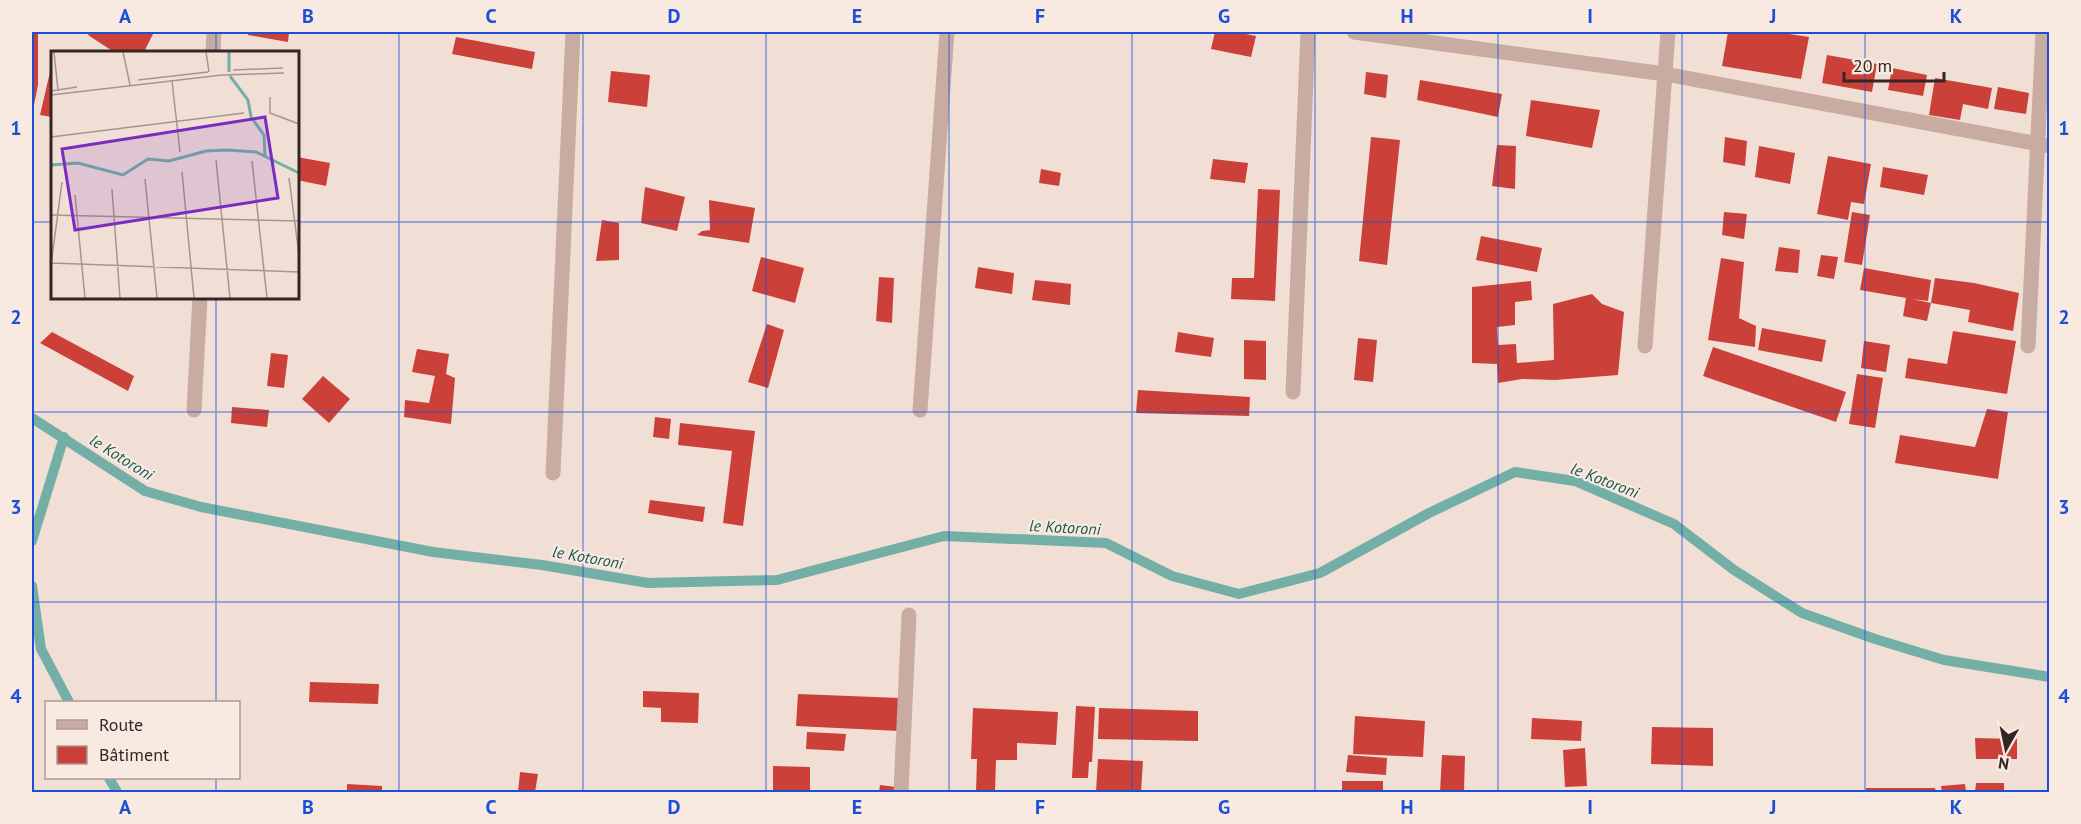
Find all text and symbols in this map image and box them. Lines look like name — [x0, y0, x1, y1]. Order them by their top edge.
text: A — [119, 3, 132, 29]
text: B — [302, 3, 314, 29]
text: C — [485, 3, 497, 29]
text: D — [668, 3, 681, 29]
text: E — [852, 3, 862, 29]
text: F — [1035, 3, 1045, 29]
text: G — [1218, 3, 1230, 29]
text: H — [1400, 3, 1414, 29]
text: I — [1587, 3, 1593, 29]
text: J — [1769, 3, 1776, 29]
text: K — [1950, 3, 1963, 29]
scale bar — [1844, 45, 1944, 83]
inset map — [51, 51, 298, 298]
text: 20 m — [1853, 54, 1892, 77]
text: 1 — [10, 115, 22, 141]
text: 1 — [2058, 115, 2070, 141]
text: 2 — [10, 304, 22, 330]
text: 2 — [2058, 304, 2070, 330]
water label: le Kotoroni — [86, 430, 158, 485]
water label: le Kotoroni — [1568, 458, 1643, 502]
text: 3 — [10, 494, 22, 520]
text: 3 — [2058, 494, 2070, 520]
water label: le Kotoroni — [1029, 515, 1102, 539]
water label: le Kotoroni — [551, 541, 626, 573]
text: 4 — [10, 683, 22, 709]
text: 4 — [2058, 683, 2070, 709]
legend — [45, 701, 240, 779]
text: Route — [99, 713, 143, 736]
north arrow — [1976, 719, 2036, 779]
text: Bâtiment — [99, 743, 169, 766]
text: N — [1997, 753, 2010, 775]
text: A — [119, 794, 132, 820]
text: B — [302, 794, 314, 820]
text: C — [485, 794, 497, 820]
text: D — [668, 794, 681, 820]
text: E — [852, 794, 862, 820]
text: F — [1035, 794, 1045, 820]
text: G — [1218, 794, 1230, 820]
text: H — [1400, 794, 1414, 820]
text: I — [1587, 794, 1593, 820]
text: J — [1769, 794, 1776, 820]
text: K — [1950, 794, 1963, 820]

